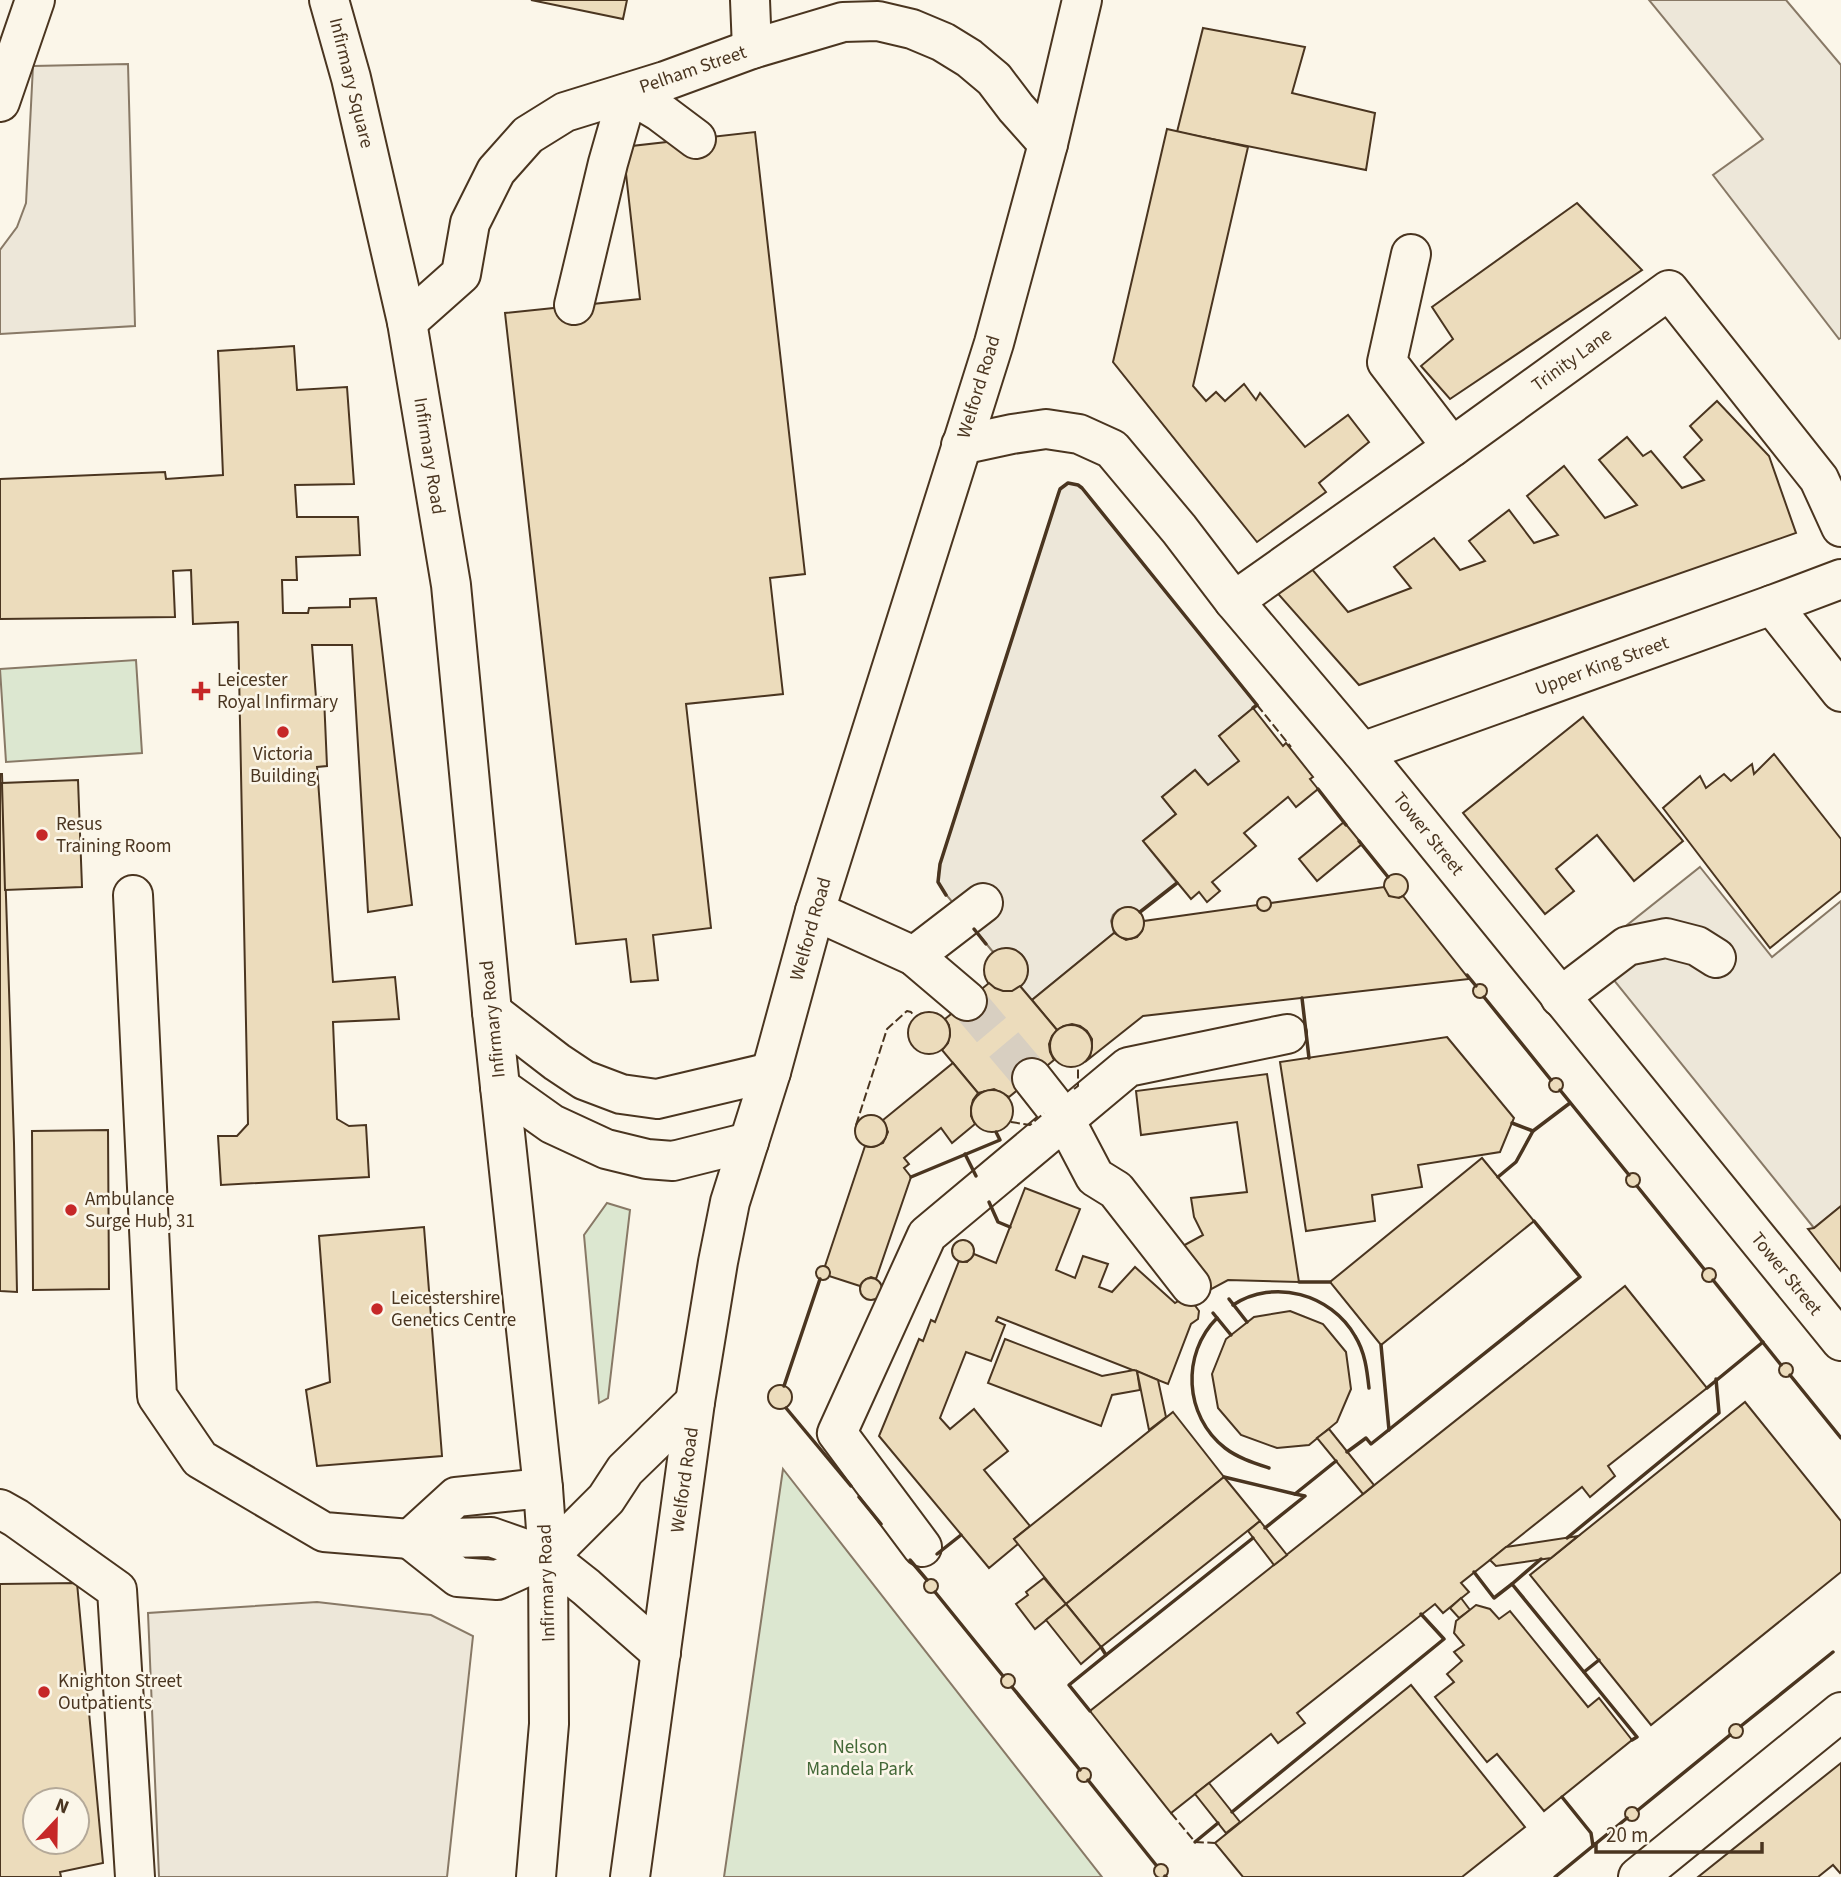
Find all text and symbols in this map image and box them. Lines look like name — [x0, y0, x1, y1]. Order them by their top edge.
street label: Infirmary Square — [322, 15, 380, 151]
street label: Pelham Street — [636, 39, 751, 101]
street label: Trinity Lane — [1526, 322, 1618, 398]
street label: Welford Road — [951, 332, 1007, 442]
street label: Infirmary Road — [406, 396, 452, 516]
street label: Upper King Street — [1532, 629, 1673, 703]
place label: Leicester Royal Infirmary — [217, 667, 338, 716]
marker: Leicester Royal Infirmary — [191, 681, 211, 701]
marker: Victoria Building — [275, 724, 291, 740]
place label: Victoria Building — [250, 741, 317, 790]
street label: Tower Street — [1386, 787, 1470, 882]
place label: Resus Training Room — [56, 811, 172, 860]
marker: Resus Training Room — [34, 827, 50, 843]
street label: Welford Road — [783, 874, 839, 984]
street label: Infirmary Road — [473, 959, 513, 1079]
place label: Ambulance Surge Hub, 31 — [85, 1186, 195, 1235]
marker: Ambulance Surge Hub, 31 — [63, 1202, 79, 1218]
street label: Tower Street — [1744, 1227, 1828, 1322]
place label: Leicestershire Genetics Centre — [391, 1285, 516, 1334]
marker: Leicestershire Genetics Centre — [369, 1301, 385, 1317]
street label: Welford Road — [664, 1425, 706, 1535]
street label: Infirmary Road — [531, 1524, 563, 1642]
place label: Knighton Street Outpatients — [58, 1668, 183, 1717]
marker: Knighton Street Outpatients — [36, 1684, 52, 1700]
park label: Nelson Mandela Park — [806, 1734, 914, 1783]
north arrow — [21, 1786, 91, 1856]
text: N — [51, 1792, 73, 1822]
scale bar — [1596, 1811, 1762, 1855]
text: 20 m — [1606, 1820, 1648, 1850]

